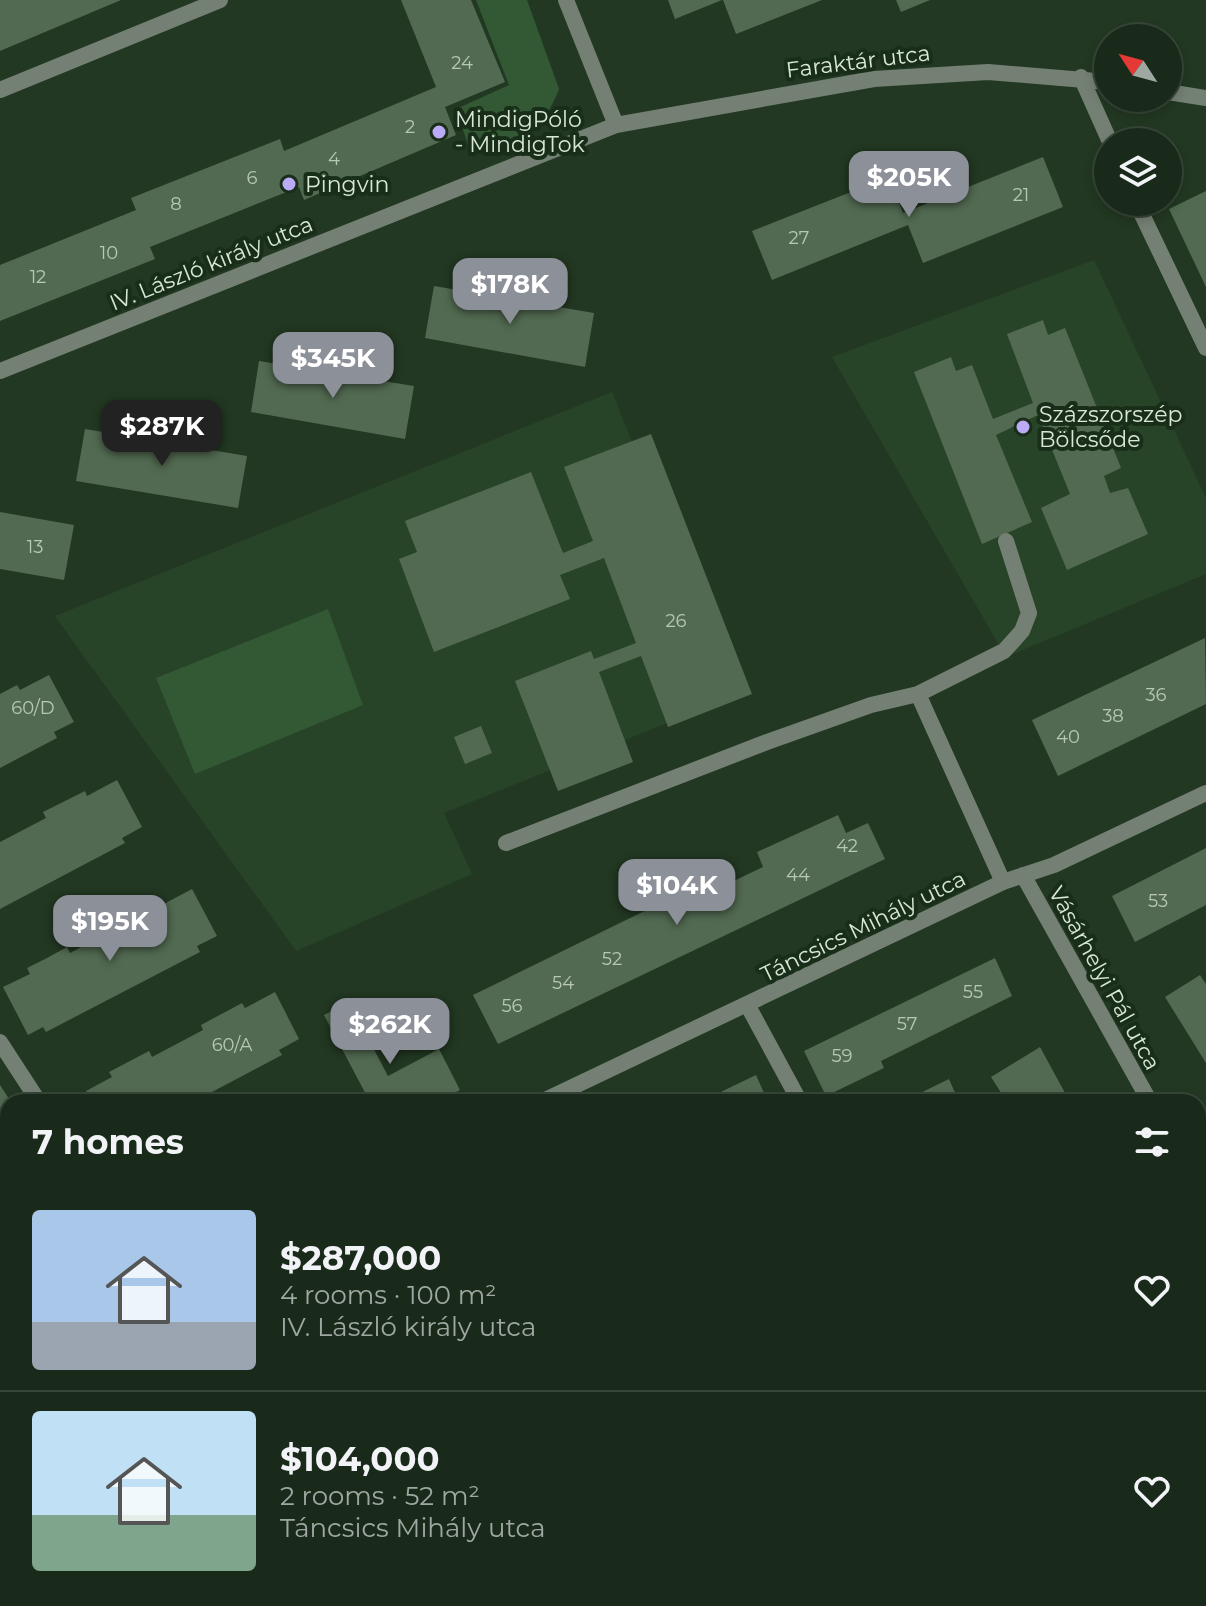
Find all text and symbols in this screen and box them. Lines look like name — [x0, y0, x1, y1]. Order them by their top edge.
north arrow — [1094, 24, 1182, 112]
map controls — [1094, 24, 1182, 216]
street label: Faraktár utca — [784, 39, 932, 84]
house number: 24 — [451, 52, 473, 74]
place label: MindigPóló - MindigTok — [455, 106, 585, 158]
house number: 2 — [405, 116, 415, 138]
marker: MindigPóló - MindigTok — [430, 123, 448, 141]
button: layers — [1094, 128, 1182, 216]
house number: 4 — [328, 148, 340, 170]
pin: $205K — [853, 151, 965, 219]
text: $205K — [867, 161, 951, 193]
house number: 6 — [247, 167, 258, 189]
place label: Pingvin — [305, 171, 389, 198]
marker: Pingvin — [280, 175, 298, 193]
house number: 21 — [1013, 184, 1029, 206]
house number: 8 — [170, 193, 182, 215]
street label: IV. László király utca — [106, 210, 317, 317]
house number: 27 — [789, 227, 809, 249]
house number: 10 — [100, 242, 118, 264]
pin: $178K — [454, 258, 566, 326]
house number: 12 — [30, 266, 46, 288]
text: $178K — [471, 268, 549, 300]
pin: $345K — [277, 332, 389, 400]
text: $345K — [291, 342, 375, 374]
pin: $287K — [106, 400, 218, 468]
place label: Százszorszép Bölcsőde — [1039, 401, 1182, 453]
text: $287K — [120, 410, 204, 442]
marker: Százszorszép Bölcsőde — [1014, 418, 1032, 436]
house number: 13 — [27, 536, 43, 558]
house number: 26 — [665, 610, 687, 632]
house number: 36 — [1145, 684, 1167, 706]
house number: 60/D — [11, 697, 55, 719]
house number: 38 — [1102, 705, 1124, 727]
house number: 40 — [1056, 726, 1080, 748]
house number: 42 — [836, 835, 858, 857]
pin: $104K — [621, 859, 733, 927]
house number: 44 — [786, 864, 810, 886]
street label: Táncsics Mihály utca — [756, 865, 970, 988]
text: $104K — [636, 869, 718, 901]
street label: Vásárhelyi Pál utca — [1043, 882, 1166, 1075]
house number: 53 — [1148, 890, 1168, 912]
pin: $195K — [54, 895, 166, 963]
text: $195K — [71, 905, 149, 937]
house number: 52 — [602, 948, 622, 970]
house number: 54 — [552, 972, 574, 994]
house number: 55 — [963, 981, 983, 1003]
house number: 56 — [501, 995, 523, 1017]
pin: $262K — [334, 998, 446, 1066]
text: $262K — [348, 1008, 432, 1040]
house number: 57 — [897, 1013, 917, 1035]
house number: 60/A — [212, 1034, 252, 1056]
house number: 59 — [831, 1045, 853, 1067]
icon: filters — [1130, 1120, 1174, 1164]
text: 7 homes — [32, 1121, 184, 1163]
text: $287,000 — [280, 1237, 441, 1279]
icon: home — [96, 1242, 192, 1338]
icon: heart — [1130, 1268, 1174, 1312]
text: 4 rooms · 100 m² — [280, 1279, 497, 1311]
text: IV. László király utca — [280, 1311, 536, 1343]
text: $104,000 — [280, 1438, 440, 1480]
icon: home — [96, 1443, 192, 1539]
icon: heart — [1130, 1469, 1174, 1513]
text: 2 rooms · 52 m² — [280, 1480, 480, 1512]
text: Táncsics Mihály utca — [280, 1512, 546, 1544]

